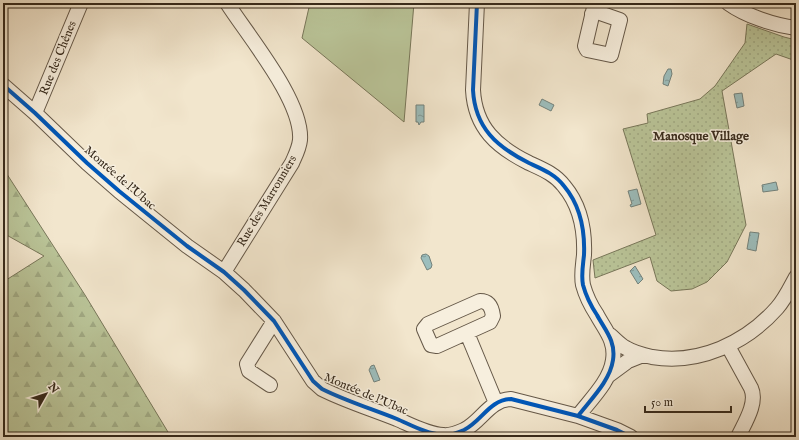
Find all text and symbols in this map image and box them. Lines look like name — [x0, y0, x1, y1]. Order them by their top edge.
street label: Rue des Chênes — [36, 19, 80, 97]
district label: Manosque Village — [653, 128, 749, 145]
street label: Montée de l'Ubac — [81, 143, 159, 213]
street label: Rue des Marronniers — [234, 153, 300, 249]
street label: Montée de l'Ubac — [322, 370, 410, 418]
north arrow — [26, 374, 66, 414]
text: N — [44, 379, 62, 397]
scale bar — [645, 388, 731, 414]
text: 50 m — [651, 395, 673, 410]

